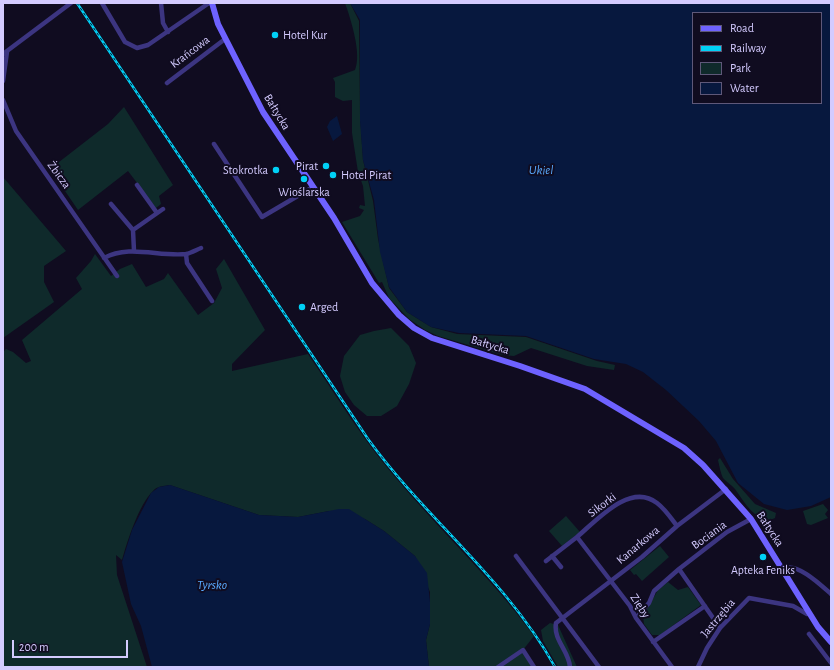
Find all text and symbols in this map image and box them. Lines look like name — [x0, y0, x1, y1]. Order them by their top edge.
legend — [692, 12, 822, 104]
text: Road — [730, 22, 754, 34]
place label: Hotel Kur — [283, 28, 327, 42]
marker: Hotel Kur — [270, 30, 280, 40]
street label: Krańcowa — [167, 33, 213, 71]
text: Railway — [730, 42, 766, 54]
text: Park — [730, 62, 751, 74]
text: Water — [730, 82, 759, 94]
street label: Bałtycka — [261, 91, 293, 133]
street label: Żbicza — [44, 158, 74, 192]
place label: Pirat — [296, 159, 318, 173]
marker: Pirat — [321, 161, 331, 171]
water label: Ukiel — [529, 162, 553, 178]
place label: Stokrotka — [223, 163, 268, 177]
marker: Stokrotka — [271, 165, 281, 175]
place label: Hotel Pirat — [341, 168, 391, 182]
marker: Hotel Pirat — [328, 170, 338, 180]
marker: Wioślarska — [299, 174, 309, 184]
place label: Wioślarska — [278, 185, 330, 199]
place label: Arged — [310, 300, 338, 314]
marker: Arged — [297, 302, 307, 312]
street label: Bałtycka — [469, 332, 511, 358]
street label: Sikorki — [585, 490, 619, 520]
street label: Bałtycka — [753, 509, 787, 549]
street label: Bociania — [689, 517, 729, 553]
street label: Kanarkowa — [614, 523, 662, 567]
marker: Apteka Feniks — [758, 552, 768, 562]
place label: Apteka Feniks — [731, 563, 795, 577]
water label: Tyrsko — [197, 577, 227, 593]
street label: Zięby — [627, 591, 653, 621]
street label: Jastrzębia — [698, 596, 738, 640]
scale bar — [14, 632, 130, 658]
text: 200 m — [19, 641, 49, 653]

